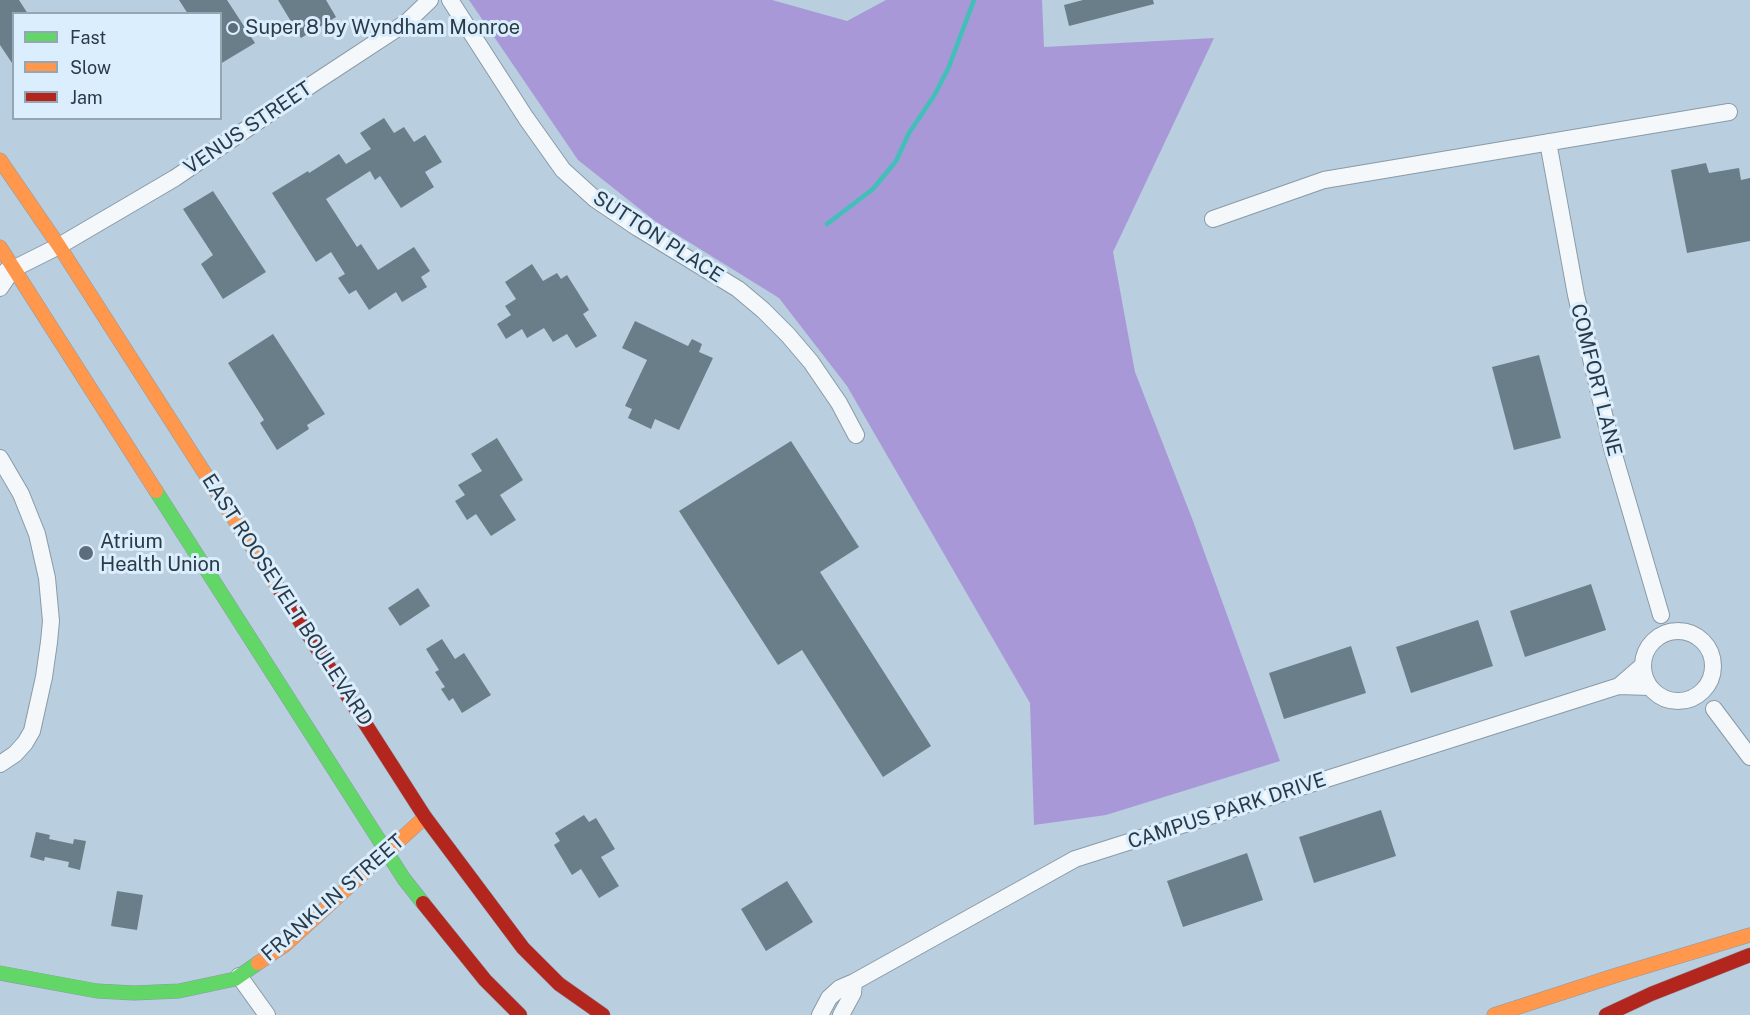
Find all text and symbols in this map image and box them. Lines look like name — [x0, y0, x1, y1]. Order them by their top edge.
legend — [12, 12, 222, 120]
place label: Super 8 by Wyndham Monroe — [245, 16, 520, 40]
marker: Super 8 by Wyndham Monroe — [226, 21, 240, 35]
text: Fast — [70, 27, 106, 48]
text: Slow — [70, 57, 111, 78]
street label: VENUS STREET — [180, 76, 316, 180]
text: Jam — [70, 87, 103, 108]
street label: SUTTON PLACE — [588, 186, 728, 288]
street label: COMFORT LANE — [1565, 301, 1627, 459]
street label: EAST ROOSEVELT BOULEVARD — [197, 470, 377, 730]
place label: Atrium Health Union — [100, 530, 220, 577]
marker: Atrium Health Union — [77, 544, 95, 562]
street label: CAMPUS PARK DRIVE — [1125, 768, 1329, 854]
street label: FRANKLIN STREET — [257, 830, 409, 966]

